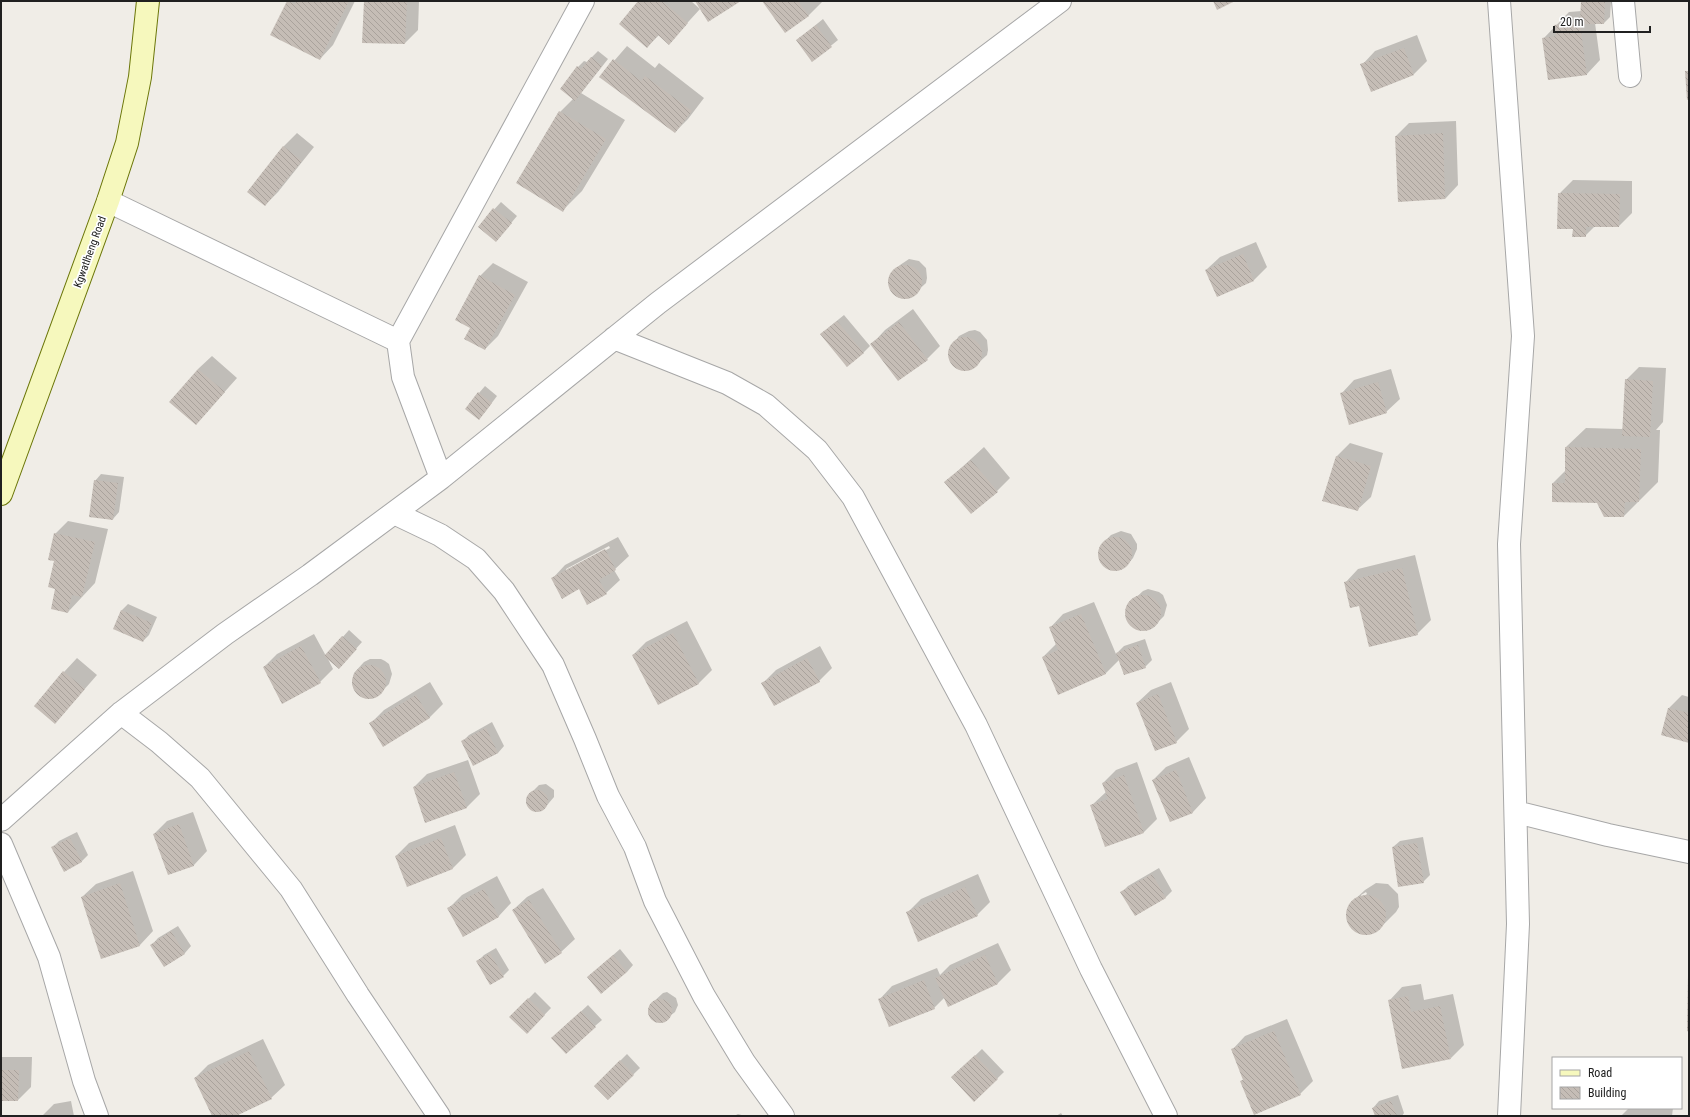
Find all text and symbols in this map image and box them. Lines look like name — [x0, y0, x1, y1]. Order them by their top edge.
scale bar — [1554, 8, 1650, 34]
text: 20 m — [1560, 15, 1584, 29]
street label: Kgwatlheng Road — [71, 214, 109, 290]
legend — [1552, 1057, 1682, 1109]
text: Road — [1588, 1066, 1612, 1080]
text: Building — [1588, 1086, 1626, 1100]

